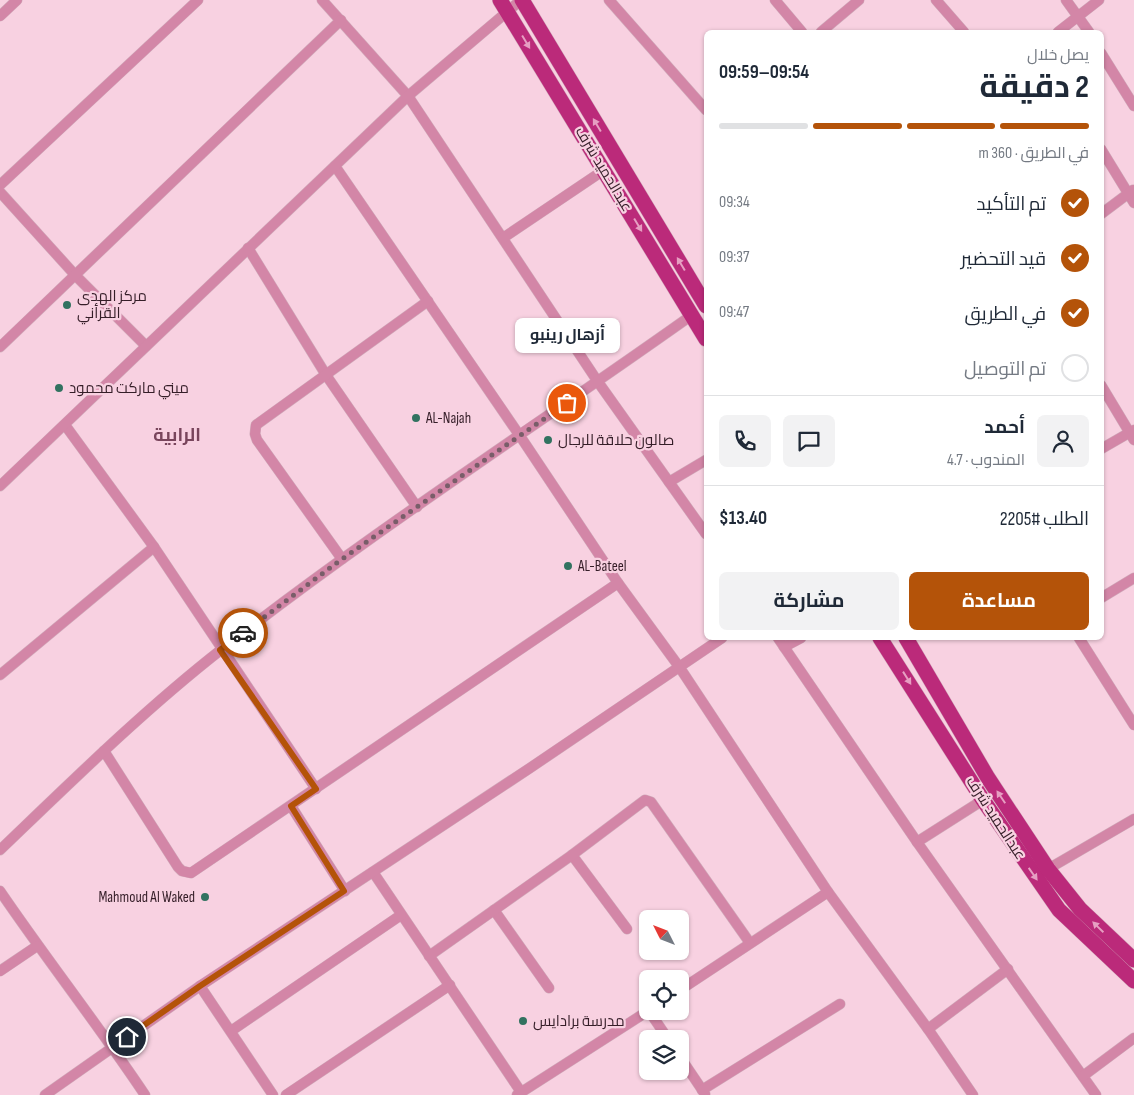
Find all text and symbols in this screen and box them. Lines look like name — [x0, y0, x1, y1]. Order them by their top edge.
one-way arrow — [521, 35, 530, 48]
text: يصل خلال — [1027, 46, 1089, 65]
text: 09:54–09:59 — [719, 61, 809, 84]
text: 2 دقيقة — [980, 68, 1089, 107]
one-way arrow — [593, 118, 602, 131]
street label: عبدالحميد شرف — [571, 123, 636, 215]
text: في الطريق · 360 m — [978, 144, 1089, 163]
icon: check — [1061, 189, 1089, 217]
text: 09:34 — [719, 193, 750, 212]
text: تم التأكيد — [976, 193, 1046, 216]
one-way arrow — [633, 219, 642, 232]
icon: check — [1061, 244, 1089, 272]
text: 09:37 — [719, 248, 749, 267]
text: قيد التحضير — [961, 248, 1046, 271]
one-way arrow — [677, 257, 686, 270]
place label: مركز الهدى القرأني — [77, 287, 147, 325]
marker: مركز الهدى القرأني — [61, 299, 73, 311]
icon: check — [1061, 299, 1089, 327]
text: 09:47 — [719, 303, 749, 322]
text: في الطريق — [965, 303, 1046, 326]
callout: أزهال رينبو — [514, 318, 620, 353]
text: أزهال رينبو — [530, 326, 605, 345]
text: تم التوصيل — [964, 358, 1046, 381]
place label: ميني ماركت محمود — [69, 379, 189, 400]
marker: ميني ماركت محمود — [53, 382, 65, 394]
pin — [546, 382, 588, 424]
icon: bag — [553, 389, 581, 417]
place label: AL-Najah — [425, 409, 471, 428]
marker: AL-Najah — [410, 412, 422, 424]
button: phone — [719, 415, 771, 467]
button: chat — [783, 415, 835, 467]
button: person — [1037, 415, 1089, 467]
text: أحمد — [984, 416, 1025, 439]
district label: الرابية — [153, 425, 201, 446]
place label: صالون حلاقة للرجال — [558, 431, 674, 450]
marker: صالون حلاقة للرجال — [542, 434, 554, 446]
text: المندوب · 4.7 — [947, 451, 1025, 470]
text: $13.40 — [719, 507, 767, 530]
text: الطلب #2205 — [1000, 508, 1089, 531]
place label: AL-Bateel — [577, 557, 627, 576]
marker: AL-Bateel — [562, 560, 574, 572]
button: مشاركة — [719, 572, 899, 630]
button: مساعدة — [909, 572, 1089, 630]
courier — [218, 608, 268, 658]
icon: car — [229, 619, 257, 647]
one-way arrow — [903, 672, 912, 685]
street label: عبدالحميد شرف — [962, 773, 1030, 864]
one-way arrow — [996, 790, 1006, 804]
one-way arrow — [1028, 867, 1038, 881]
place label: Mahmoud Al Waked — [98, 888, 195, 907]
marker: Mahmoud Al Waked — [199, 891, 211, 903]
north arrow — [639, 910, 689, 960]
map controls — [639, 910, 689, 1080]
one-way arrow — [1092, 921, 1104, 933]
button: locate — [639, 970, 689, 1020]
place label: مدرسة برادايس — [533, 1012, 625, 1031]
marker: مدرسة برادايس — [517, 1015, 529, 1027]
pin — [106, 1016, 148, 1058]
icon: home — [113, 1023, 141, 1051]
button: layers — [639, 1030, 689, 1080]

